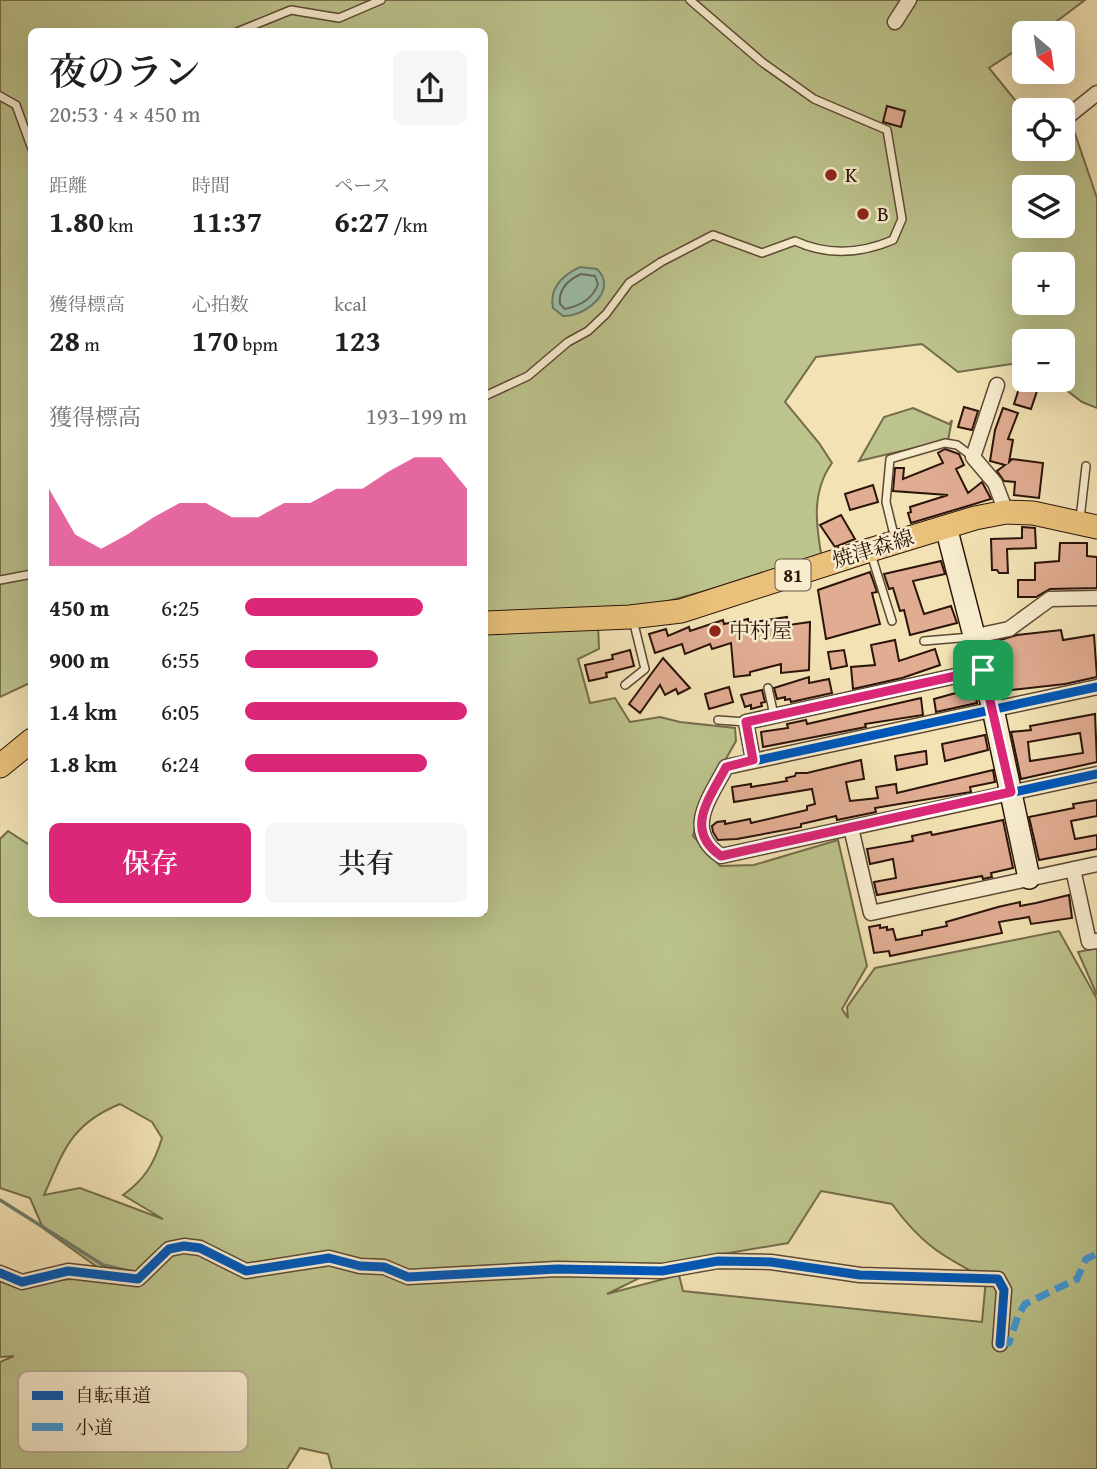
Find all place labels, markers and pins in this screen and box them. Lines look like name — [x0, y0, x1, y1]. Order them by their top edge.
place label: K — [845, 159, 858, 190]
marker: K — [823, 167, 839, 183]
place label: B — [877, 198, 889, 229]
marker: B — [855, 206, 871, 222]
place label: 中村屋 — [729, 615, 792, 646]
marker: 中村屋 — [707, 623, 723, 639]
pin — [953, 640, 1013, 700]

